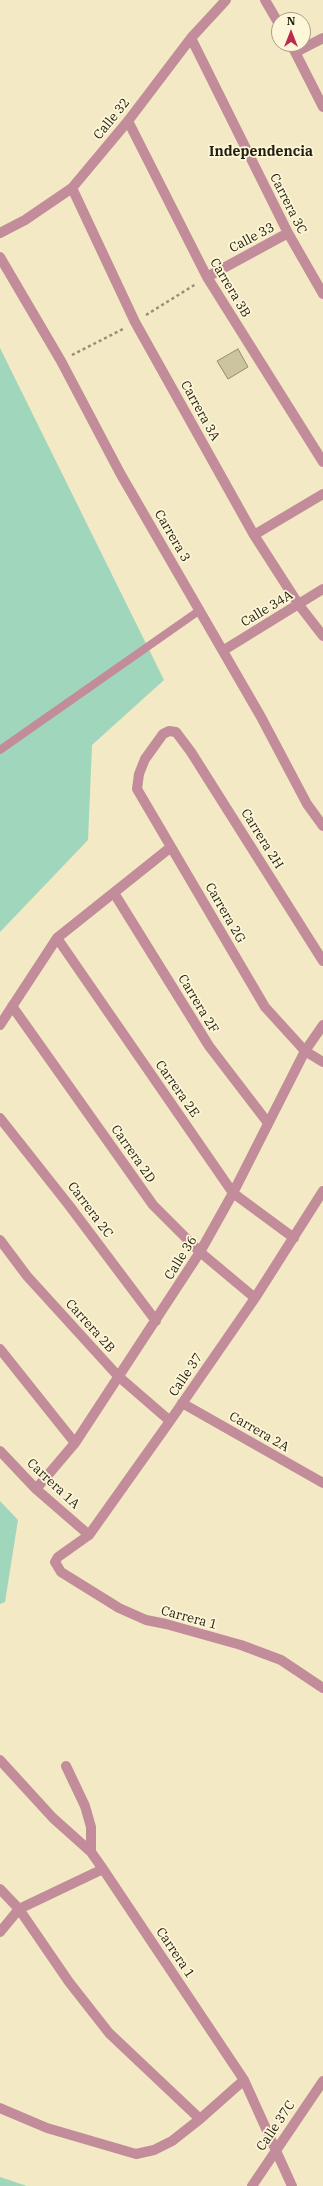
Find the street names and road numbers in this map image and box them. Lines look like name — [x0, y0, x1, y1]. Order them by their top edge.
street label: Calle 32 — [91, 95, 133, 143]
street label: Carrera 3C — [266, 171, 310, 237]
street label: Calle 33 — [227, 220, 277, 256]
street label: Carrera 3B — [206, 256, 254, 320]
street label: Carrera 3A — [177, 378, 223, 444]
street label: Carrera 3 — [151, 507, 193, 565]
street label: Calle 34A — [238, 587, 296, 631]
street label: Carrera 2H — [237, 806, 287, 872]
street label: Carrera 2G — [202, 880, 248, 946]
street label: Carrera 2F — [174, 972, 222, 1036]
street label: Carrera 2E — [152, 1058, 202, 1120]
street label: Carrera 2D — [107, 1122, 159, 1186]
street label: Carrera 2C — [64, 1179, 116, 1241]
street label: Calle 36 — [161, 1233, 201, 1283]
street label: Carrera 2B — [62, 1296, 118, 1356]
street label: Calle 37 — [166, 1350, 206, 1400]
street label: Carrera 2A — [226, 1409, 292, 1455]
street label: Carrera 1A — [23, 1456, 83, 1512]
street label: Carrera 1 — [159, 1603, 219, 1633]
street label: Carrera 1 — [152, 1925, 198, 1981]
street label: Calle 37C — [254, 2098, 298, 2154]

